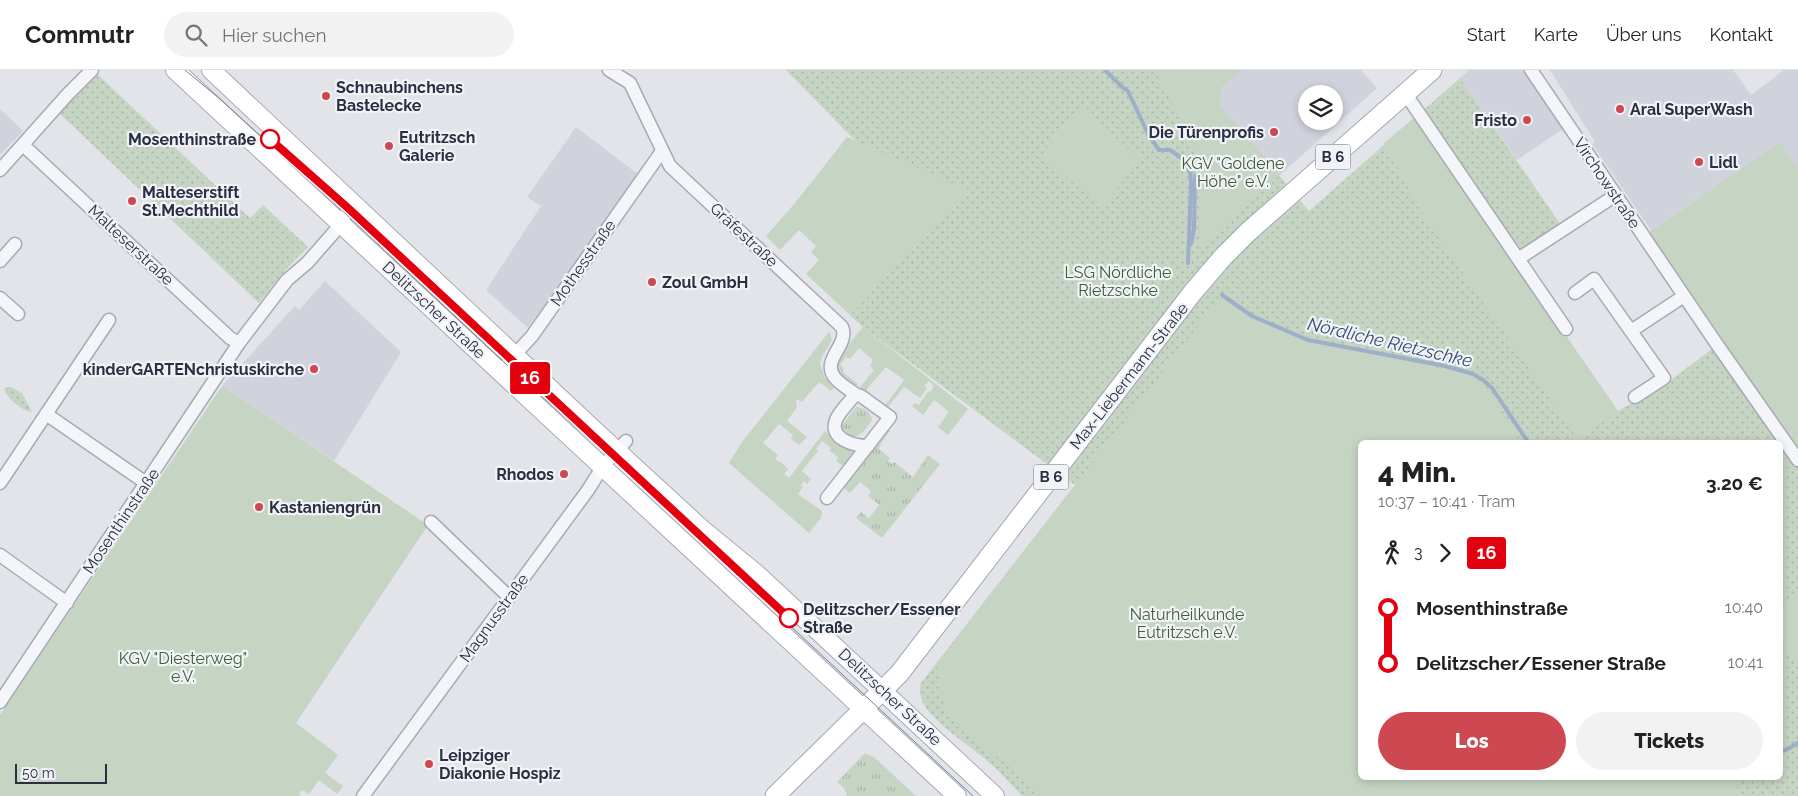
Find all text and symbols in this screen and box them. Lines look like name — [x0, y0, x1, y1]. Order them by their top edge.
search box — [164, 12, 514, 57]
text: Commutr — [25, 20, 134, 49]
icon: search — [182, 21, 210, 49]
text: Hier suchen — [222, 24, 327, 46]
text: Start — [1467, 24, 1506, 45]
text: Karte — [1534, 24, 1578, 45]
text: Über uns — [1606, 24, 1681, 45]
text: Kontakt — [1709, 24, 1773, 45]
place label: Schnaubinchens Bastelecke — [336, 78, 463, 115]
map controls — [1298, 85, 1343, 130]
button: layers — [1298, 85, 1343, 130]
marker: Schnaubinchens Bastelecke — [320, 90, 332, 102]
place label: Aral SuperWash — [1630, 100, 1753, 119]
marker: Aral SuperWash — [1614, 103, 1626, 115]
place label: Fristo — [1474, 111, 1517, 130]
marker: Fristo — [1521, 114, 1533, 126]
place label: Die Türenprofis — [1149, 123, 1264, 142]
marker: Die Türenprofis — [1268, 126, 1280, 138]
place label: Eutritzsch Galerie — [399, 128, 475, 165]
marker: Mosenthinstraße — [260, 129, 280, 149]
place label: Mosenthinstraße — [128, 130, 256, 149]
street label: Virchowstraße — [1570, 134, 1644, 232]
marker: Eutritzsch Galerie — [383, 140, 395, 152]
road number: B 6 — [1316, 144, 1350, 170]
place label: Lidl — [1709, 153, 1739, 172]
park label: KGV "Goldene Höhe" e.V. — [1182, 154, 1284, 191]
marker: Lidl — [1693, 156, 1705, 168]
place label: Malteserstift St.Mechthild — [142, 183, 239, 220]
marker: Malteserstift St.Mechthild — [126, 195, 138, 207]
street label: Gräfestraße — [706, 199, 782, 271]
street label: Malteserstraße — [84, 201, 178, 289]
street label: Mothesstraße — [546, 216, 620, 310]
street label: Delitzscher Straße — [379, 257, 489, 363]
park label: LSG Nördliche Rietzschke — [1064, 263, 1172, 300]
place label: Zoul GmbH — [662, 273, 748, 292]
marker: Zoul GmbH — [646, 276, 658, 288]
street label: Max-Liebermann-Straße — [1066, 299, 1192, 453]
water label: Nördliche Rietzschke — [1306, 313, 1475, 371]
place label: kinderGARTENchristuskirche — [83, 360, 304, 379]
line badge: 16 — [508, 362, 552, 394]
marker: kinderGARTENchristuskirche — [308, 363, 320, 375]
text: 16 — [520, 367, 540, 388]
text: 4 Min. — [1378, 456, 1456, 489]
road number: B 6 — [1034, 464, 1068, 490]
street label: Mosenthinstraße — [79, 465, 163, 577]
place label: Rhodos — [496, 465, 554, 484]
marker: Rhodos — [558, 468, 570, 480]
text: 3.20 € — [1706, 472, 1763, 494]
text: 10:37 – 10:41 · Tram — [1378, 492, 1515, 511]
place label: Kastaniengrün — [269, 498, 381, 517]
marker: Kastaniengrün — [253, 501, 265, 513]
icon: walk — [1378, 539, 1406, 567]
icon: forward — [1431, 539, 1459, 567]
text: 16 — [1477, 542, 1496, 563]
text: 3 — [1414, 543, 1423, 562]
street label: Magnusstraße — [456, 570, 532, 666]
text: Mosenthinstraße — [1416, 597, 1568, 619]
text: 10:40 — [1725, 598, 1763, 617]
place label: Delitzscher/Essener Straße — [803, 600, 960, 637]
park label: Naturheilkunde Eutritzsch e.V. — [1130, 605, 1244, 642]
marker: Delitzscher/Essener Straße — [779, 608, 799, 628]
street label: Delitzscher Straße — [835, 644, 945, 750]
park label: KGV "Diesterweg" e.V. — [119, 649, 247, 686]
text: Delitzscher/Essener Straße — [1416, 652, 1666, 674]
text: 10:41 — [1728, 653, 1763, 672]
button: Los — [1378, 712, 1566, 770]
button: Tickets — [1576, 712, 1763, 770]
place label: Leipziger Diakonie Hospiz — [439, 746, 561, 783]
marker: Leipziger Diakonie Hospiz — [423, 758, 435, 770]
scale bar — [15, 761, 108, 784]
text: 50 m — [22, 765, 55, 781]

